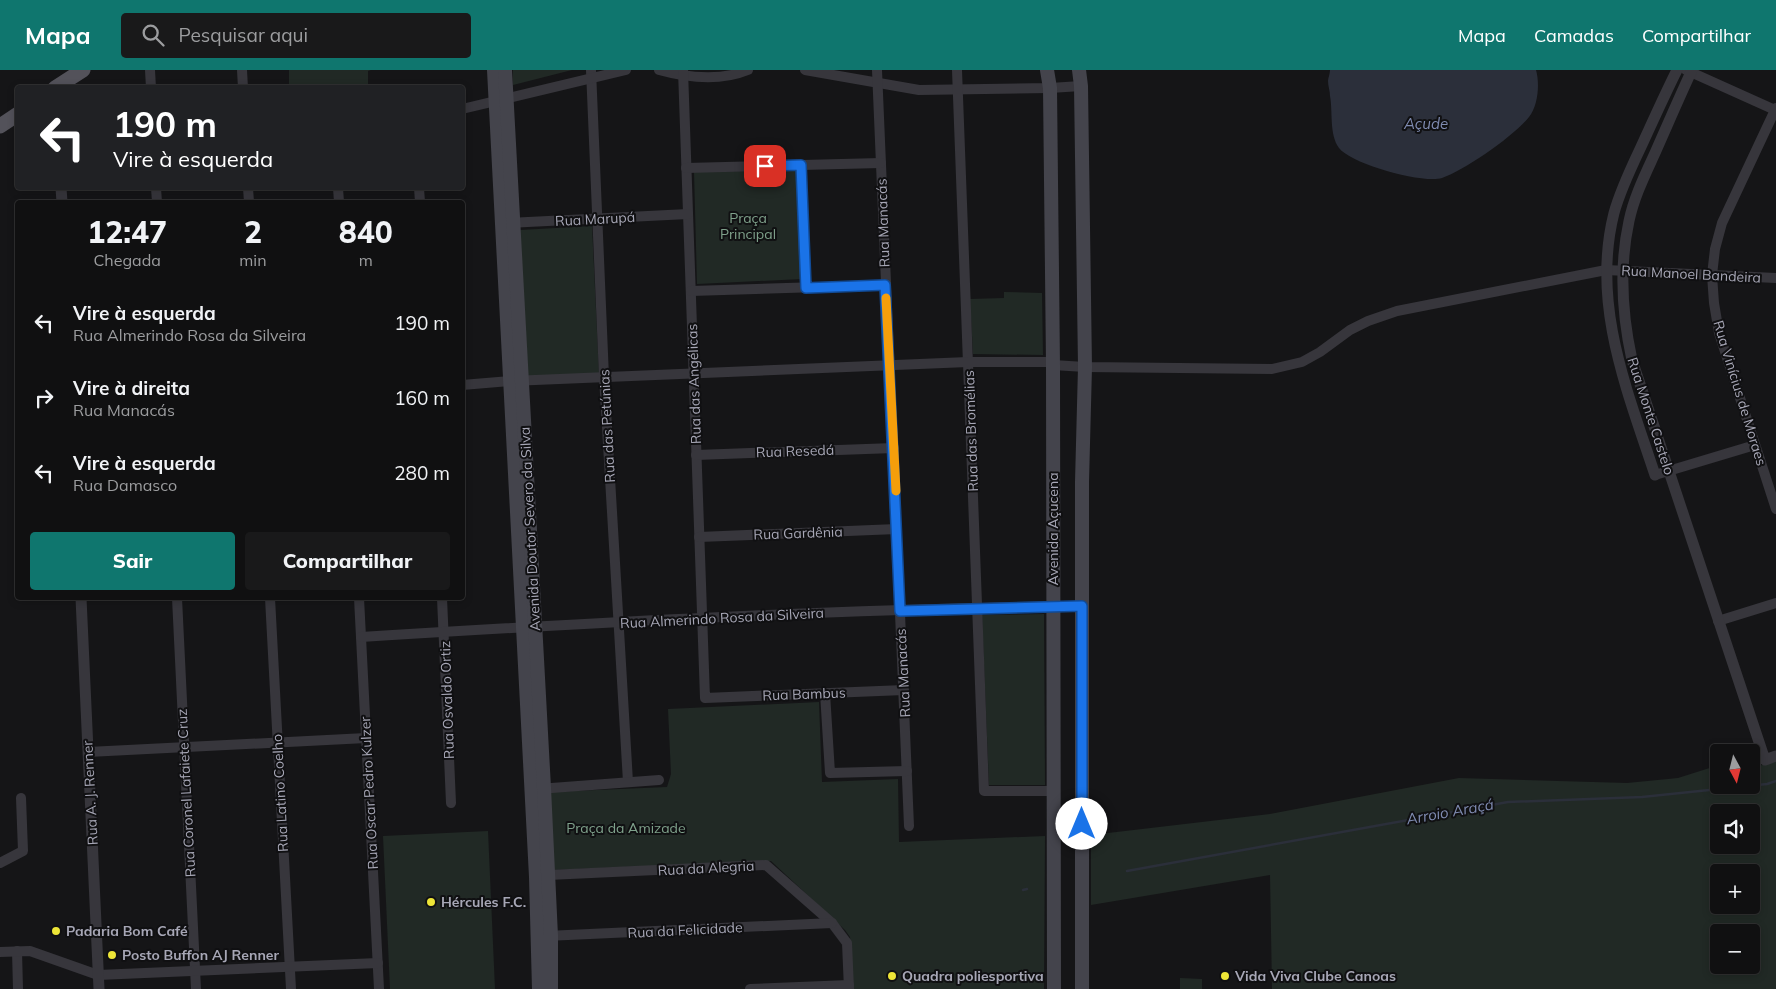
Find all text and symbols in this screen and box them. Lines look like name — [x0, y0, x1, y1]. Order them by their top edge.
search box — [121, 13, 471, 58]
text: Mapa — [25, 20, 91, 50]
icon: search — [139, 21, 167, 49]
text: Pesquisar aqui — [179, 23, 308, 47]
text: Mapa — [1458, 24, 1506, 47]
text: Camadas — [1534, 24, 1614, 47]
text: Compartilhar — [1642, 24, 1751, 47]
text: 190 m — [113, 102, 217, 146]
icon: left — [30, 105, 95, 170]
water label: Açude — [1403, 114, 1448, 133]
text: Vire à esquerda — [113, 145, 273, 173]
pin — [744, 145, 786, 187]
icon: arrive — [751, 152, 779, 180]
street label: Rua Manacás — [872, 178, 894, 268]
street label: Rua Marupá — [554, 208, 636, 230]
park label: Praça Principal — [720, 209, 776, 243]
text: 12:47 — [87, 213, 167, 251]
text: 2 — [244, 213, 262, 251]
text: 840 — [339, 213, 393, 251]
text: Chegada — [93, 250, 161, 270]
text: min — [239, 250, 267, 270]
text: m — [359, 250, 373, 270]
street label: Rua Manoel Bandeira — [1621, 261, 1761, 287]
text: Vire à esquerda — [73, 301, 216, 325]
icon: left — [30, 309, 58, 337]
text: 190 m — [394, 311, 450, 335]
street label: Rua Vinícius de Moraes — [1709, 318, 1771, 468]
street label: Rua das Angélicas — [683, 323, 705, 445]
text: Rua Almerindo Rosa da Silveira — [73, 325, 306, 345]
street label: Rua Monte Castelo — [1624, 355, 1678, 477]
street label: Rua das Petúnias — [595, 369, 619, 483]
street label: Rua das Bromélias — [960, 370, 982, 492]
text: Vire à direita — [73, 376, 190, 400]
icon: right — [30, 384, 58, 412]
text: 160 m — [394, 386, 450, 410]
text: Rua Manacás — [73, 400, 175, 420]
street label: Avenida Doutor Severo da Silva — [516, 427, 544, 631]
street label: Rua Resedá — [756, 441, 834, 461]
text: Vire à esquerda — [73, 451, 216, 475]
icon: left — [30, 459, 58, 487]
text: 280 m — [394, 461, 450, 485]
street label: Avenida Açucena — [1044, 472, 1062, 586]
text: Rua Damasco — [73, 475, 177, 495]
street label: Rua Gardênia — [753, 522, 843, 544]
button: Sair — [30, 532, 235, 590]
button: Compartilhar — [245, 532, 450, 590]
street label: Rua Almerindo Rosa da Silveira — [620, 604, 824, 632]
street label: Rua Manacás — [892, 628, 914, 718]
street label: Rua Osvaldo Ortiz — [436, 641, 458, 759]
street label: Rua Bambus — [762, 684, 846, 704]
street label: Rua Coronel Lafaiete Cruz — [173, 708, 199, 878]
street label: Rua Oscar Pedro Kulzer — [356, 715, 382, 870]
street label: Rua Latino Coelho — [268, 734, 292, 852]
street label: Rua A. J. Renner — [78, 739, 102, 846]
north arrow — [1710, 744, 1760, 794]
map controls — [1710, 744, 1760, 974]
water label: Arroio Araçá — [1404, 794, 1495, 829]
position arrow — [1055, 797, 1107, 849]
button: sound — [1710, 804, 1760, 854]
park label: Praça da Amizade — [566, 819, 686, 837]
street label: Rua da Alegria — [657, 856, 755, 880]
button: + — [1710, 864, 1760, 914]
place label: Hércules F.C. — [441, 893, 526, 911]
marker: Hércules F.C. — [425, 896, 437, 908]
street label: Rua da Felicidade — [627, 918, 743, 942]
place label: Padaria Bom Café — [66, 922, 188, 940]
button: − — [1710, 924, 1760, 974]
marker: Padaria Bom Café — [50, 925, 62, 937]
place label: Posto Buffon AJ Renner — [122, 946, 279, 964]
marker: Posto Buffon AJ Renner — [106, 949, 118, 961]
place label: Quadra poliesportiva — [902, 967, 1044, 985]
place label: Vida Viva Clube Canoas — [1234, 967, 1396, 985]
marker: Quadra poliesportiva — [886, 970, 898, 982]
marker: Vida Viva Clube Canoas — [1219, 970, 1231, 982]

